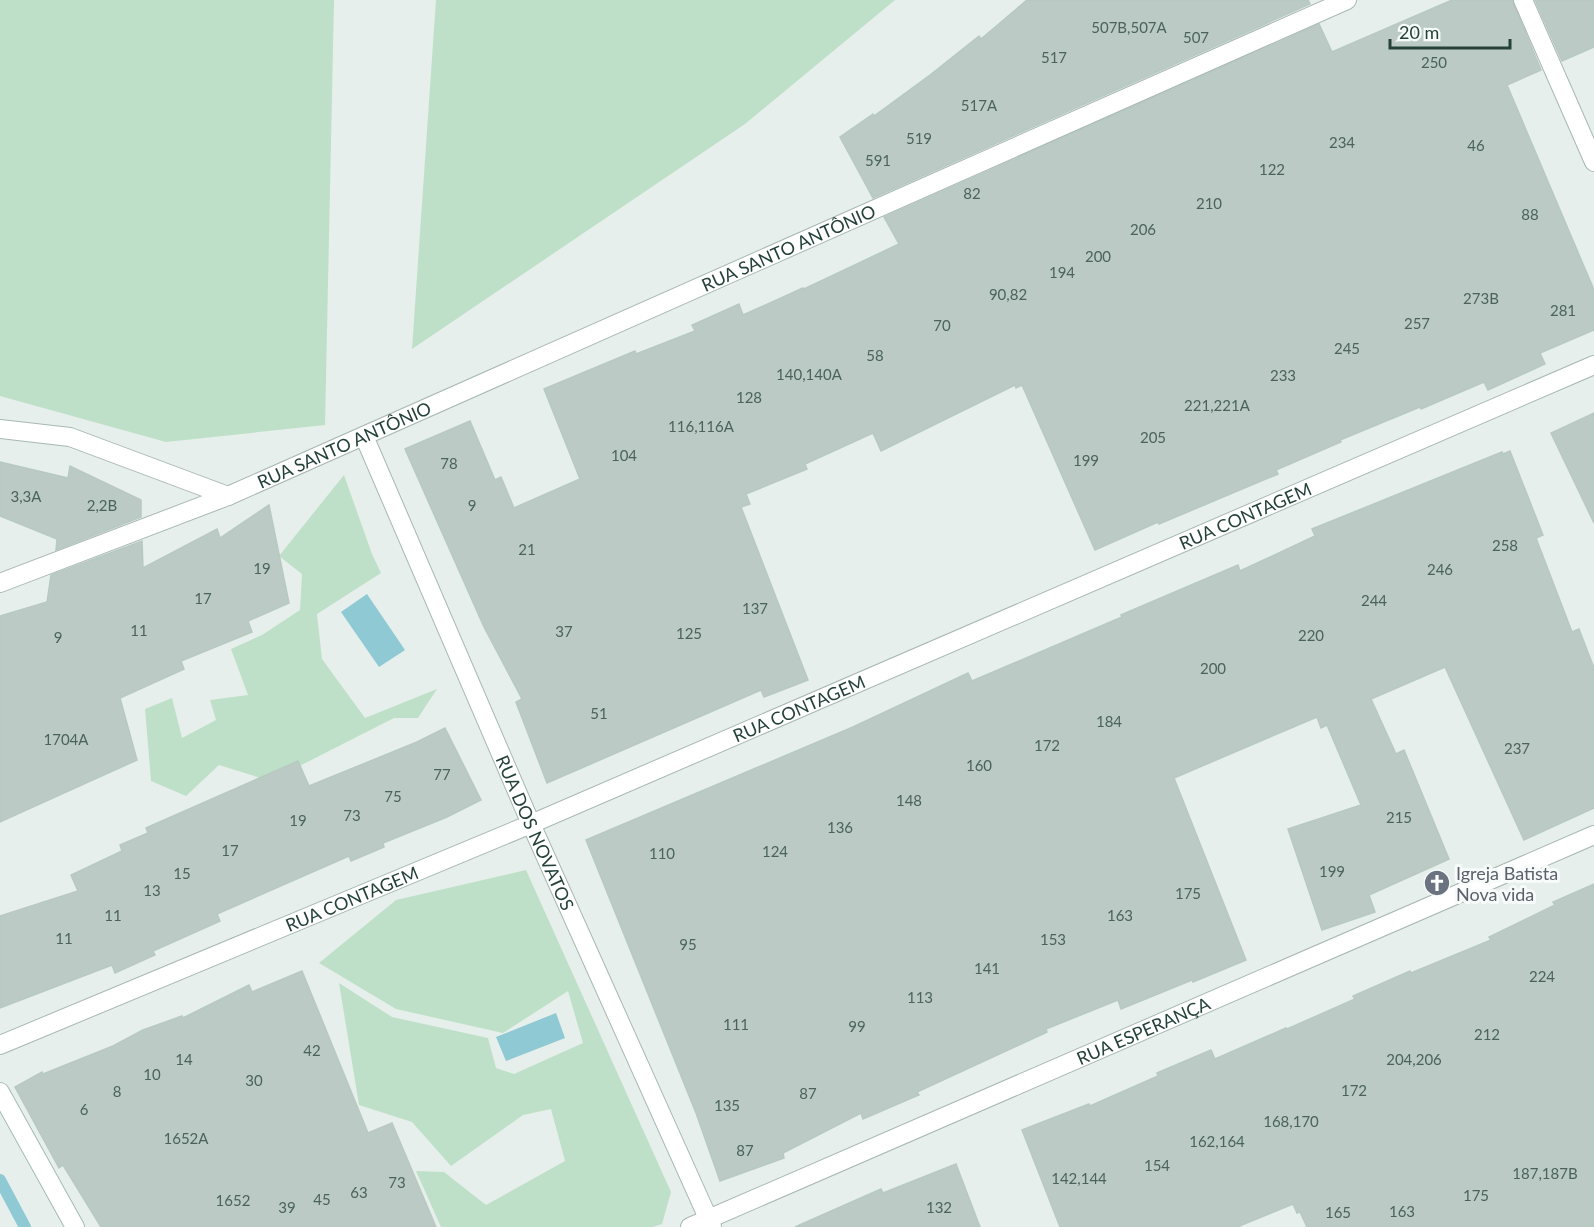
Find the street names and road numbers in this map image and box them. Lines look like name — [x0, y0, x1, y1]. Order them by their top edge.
street label: RUA SANTO ANTÔNIO — [698, 199, 879, 296]
street label: RUA SANTO ANTÔNIO — [254, 396, 434, 493]
street label: RUA CONTAGEM — [1176, 477, 1315, 554]
street label: RUA CONTAGEM — [729, 670, 868, 747]
street label: RUA DOS NOVATOS — [492, 752, 579, 913]
street label: RUA CONTAGEM — [282, 861, 421, 936]
street label: RUA ESPERANÇA — [1073, 992, 1214, 1069]

